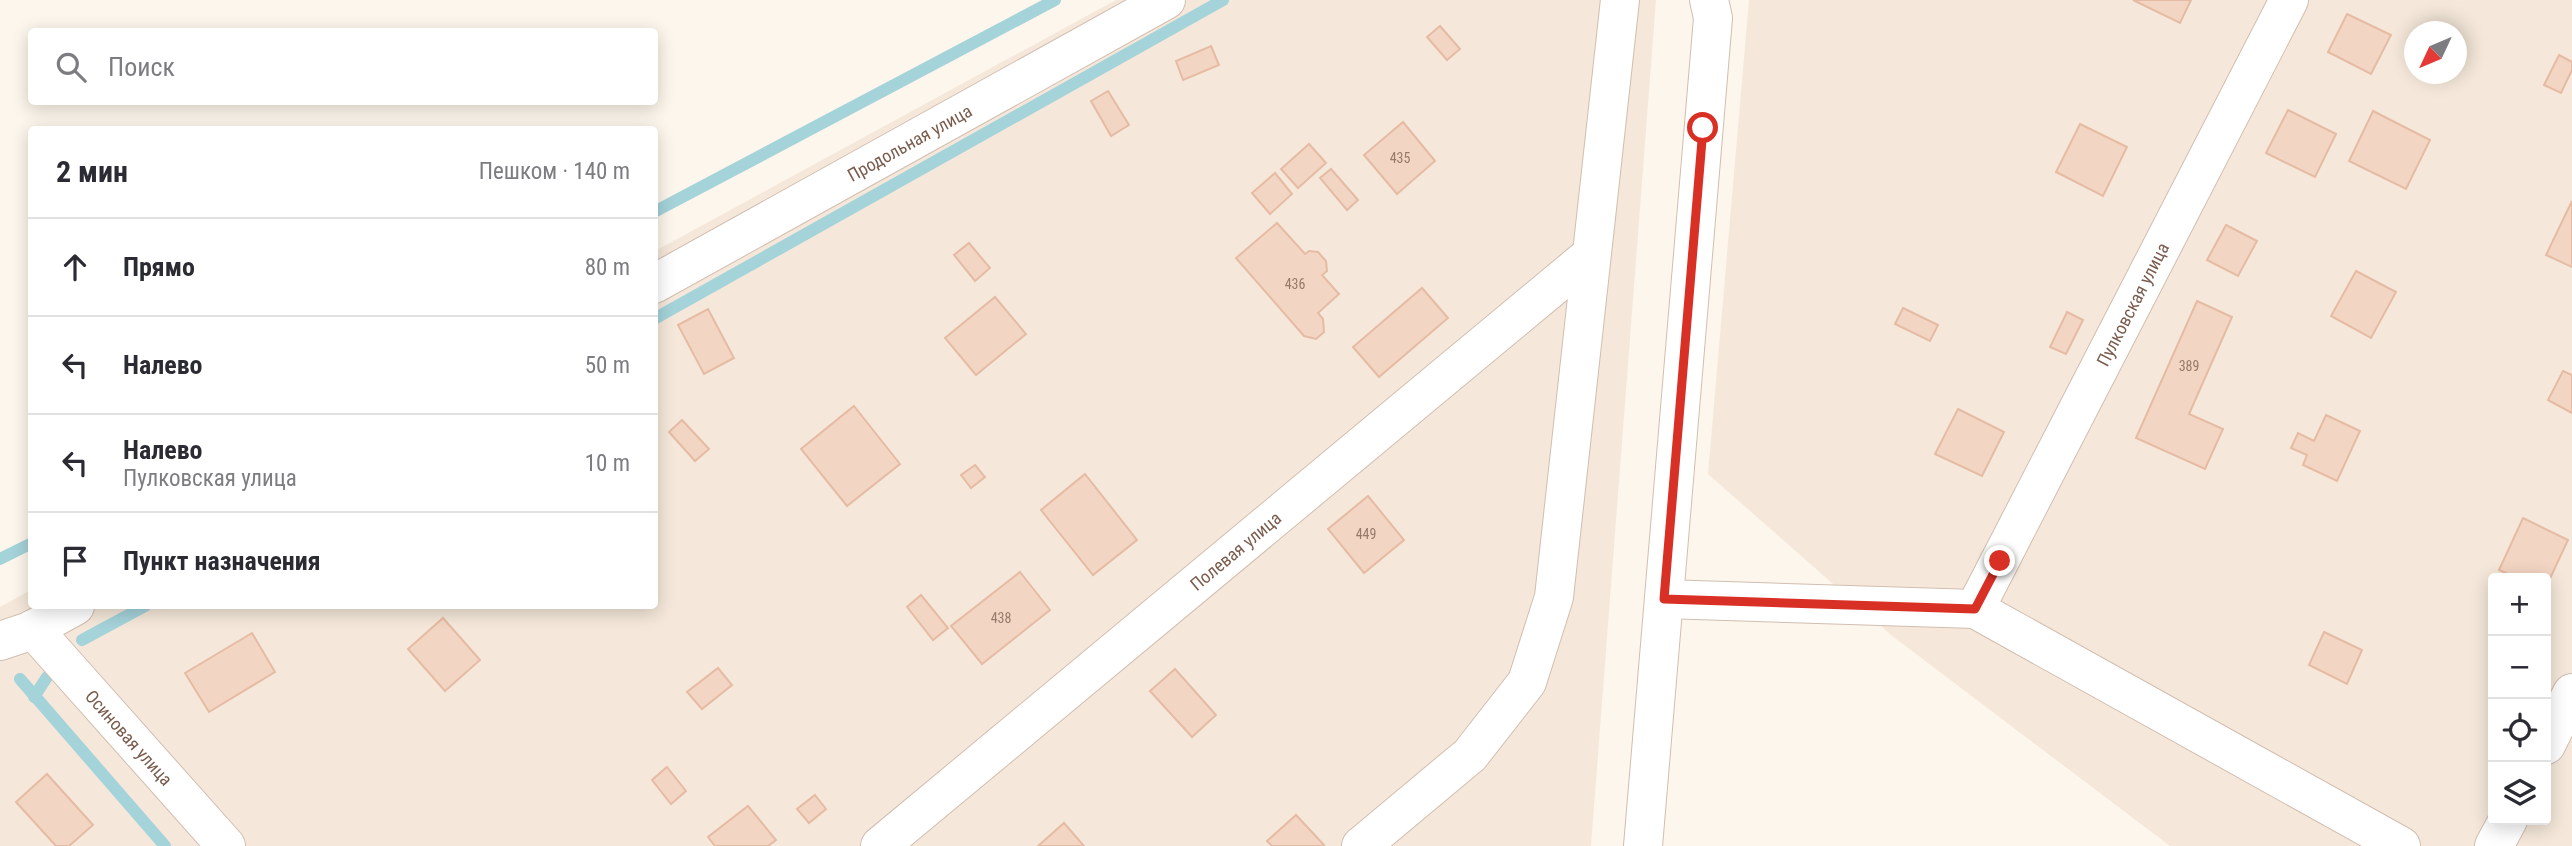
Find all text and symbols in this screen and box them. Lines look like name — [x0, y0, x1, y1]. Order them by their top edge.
north arrow — [2404, 21, 2467, 84]
search box — [28, 28, 658, 105]
icon: search — [52, 48, 90, 86]
text: Поиск — [108, 52, 175, 82]
street label: Продольная улица — [843, 99, 975, 185]
route start — [1687, 112, 1718, 143]
house number: 435 — [1390, 150, 1410, 166]
text: 2 мин — [56, 154, 128, 189]
text: Пешком · 140 m — [479, 158, 630, 185]
street label: Пулковская улица — [2092, 239, 2173, 369]
icon: ahead — [56, 248, 94, 286]
text: Прямо — [123, 252, 195, 282]
text: 80 m — [585, 254, 630, 281]
house number: 436 — [1285, 276, 1305, 292]
icon: left — [56, 346, 94, 384]
text: Налево — [123, 350, 203, 380]
text: 50 m — [585, 352, 630, 379]
house number: 389 — [2179, 358, 2199, 374]
text: Налево — [123, 435, 203, 465]
icon: left — [56, 444, 94, 482]
text: 10 m — [585, 450, 630, 477]
text: Пулковская улица — [123, 465, 297, 492]
street label: Полевая улица — [1186, 507, 1285, 594]
house number: 449 — [1356, 526, 1376, 542]
icon: arrive — [56, 542, 94, 580]
route end — [1984, 545, 2015, 576]
text: Пункт назначения — [123, 546, 321, 576]
map controls — [2488, 573, 2551, 825]
button: + — [2488, 573, 2551, 636]
house number: 438 — [991, 610, 1011, 626]
button: − — [2488, 636, 2551, 699]
street label: Осиновая улица — [81, 685, 177, 789]
button: locate — [2488, 699, 2551, 762]
button: layers — [2488, 762, 2551, 825]

